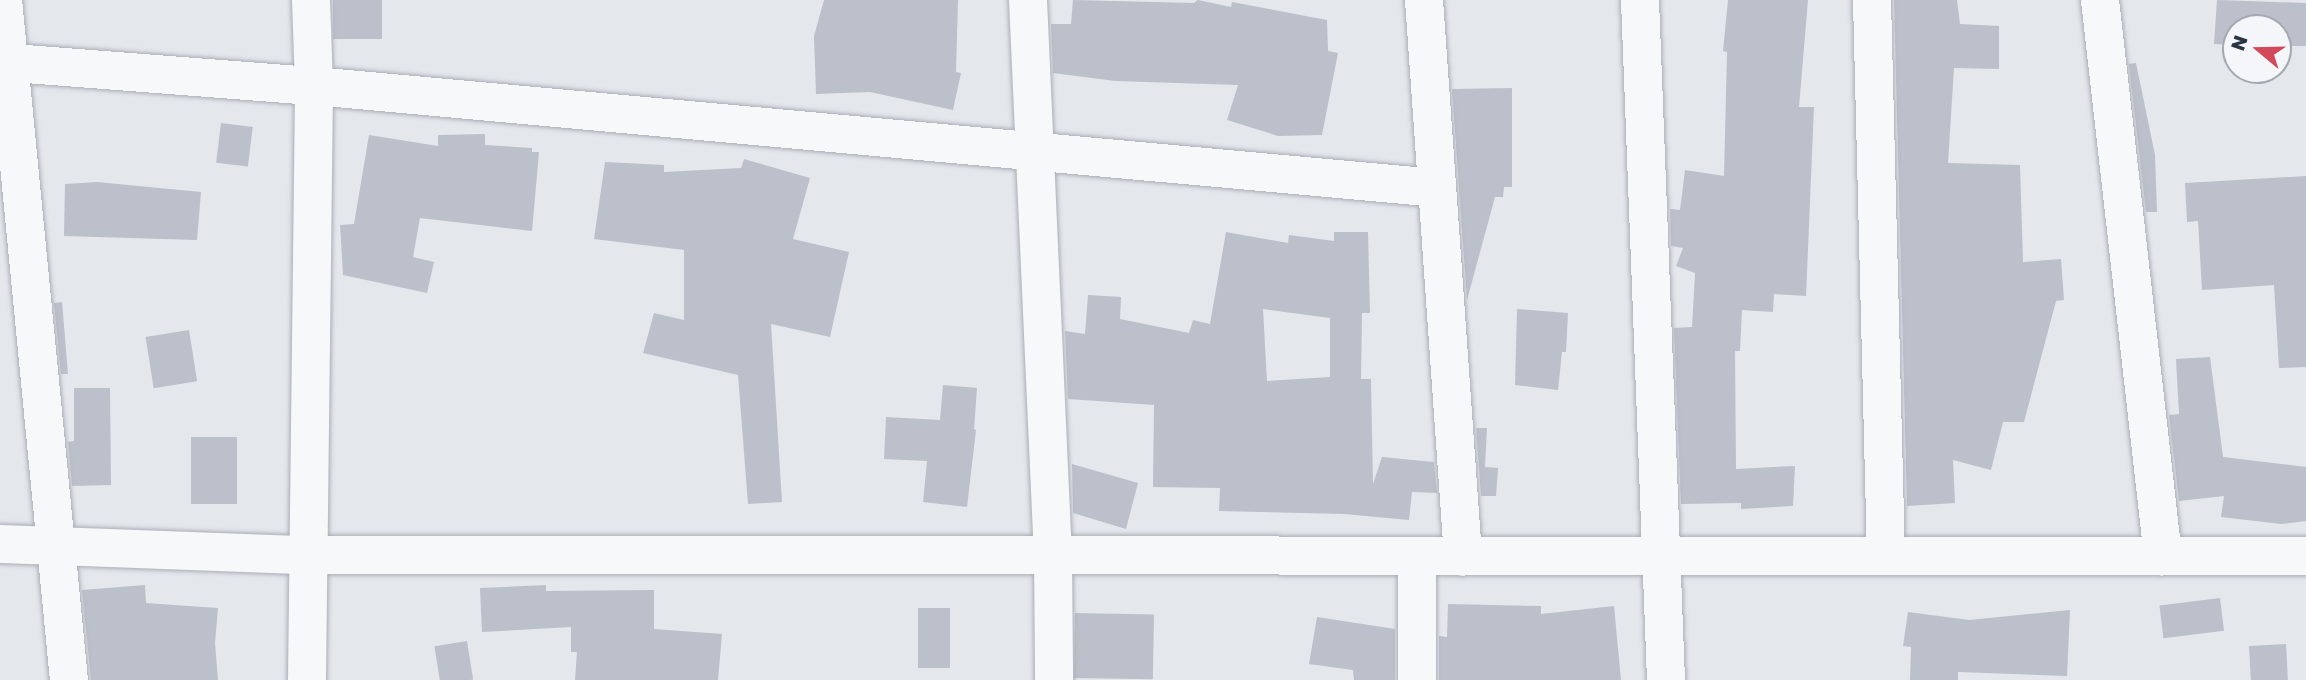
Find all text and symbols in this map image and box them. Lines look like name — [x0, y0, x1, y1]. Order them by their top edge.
north arrow — [2222, 14, 2292, 84]
text: N — [2225, 32, 2252, 53]

